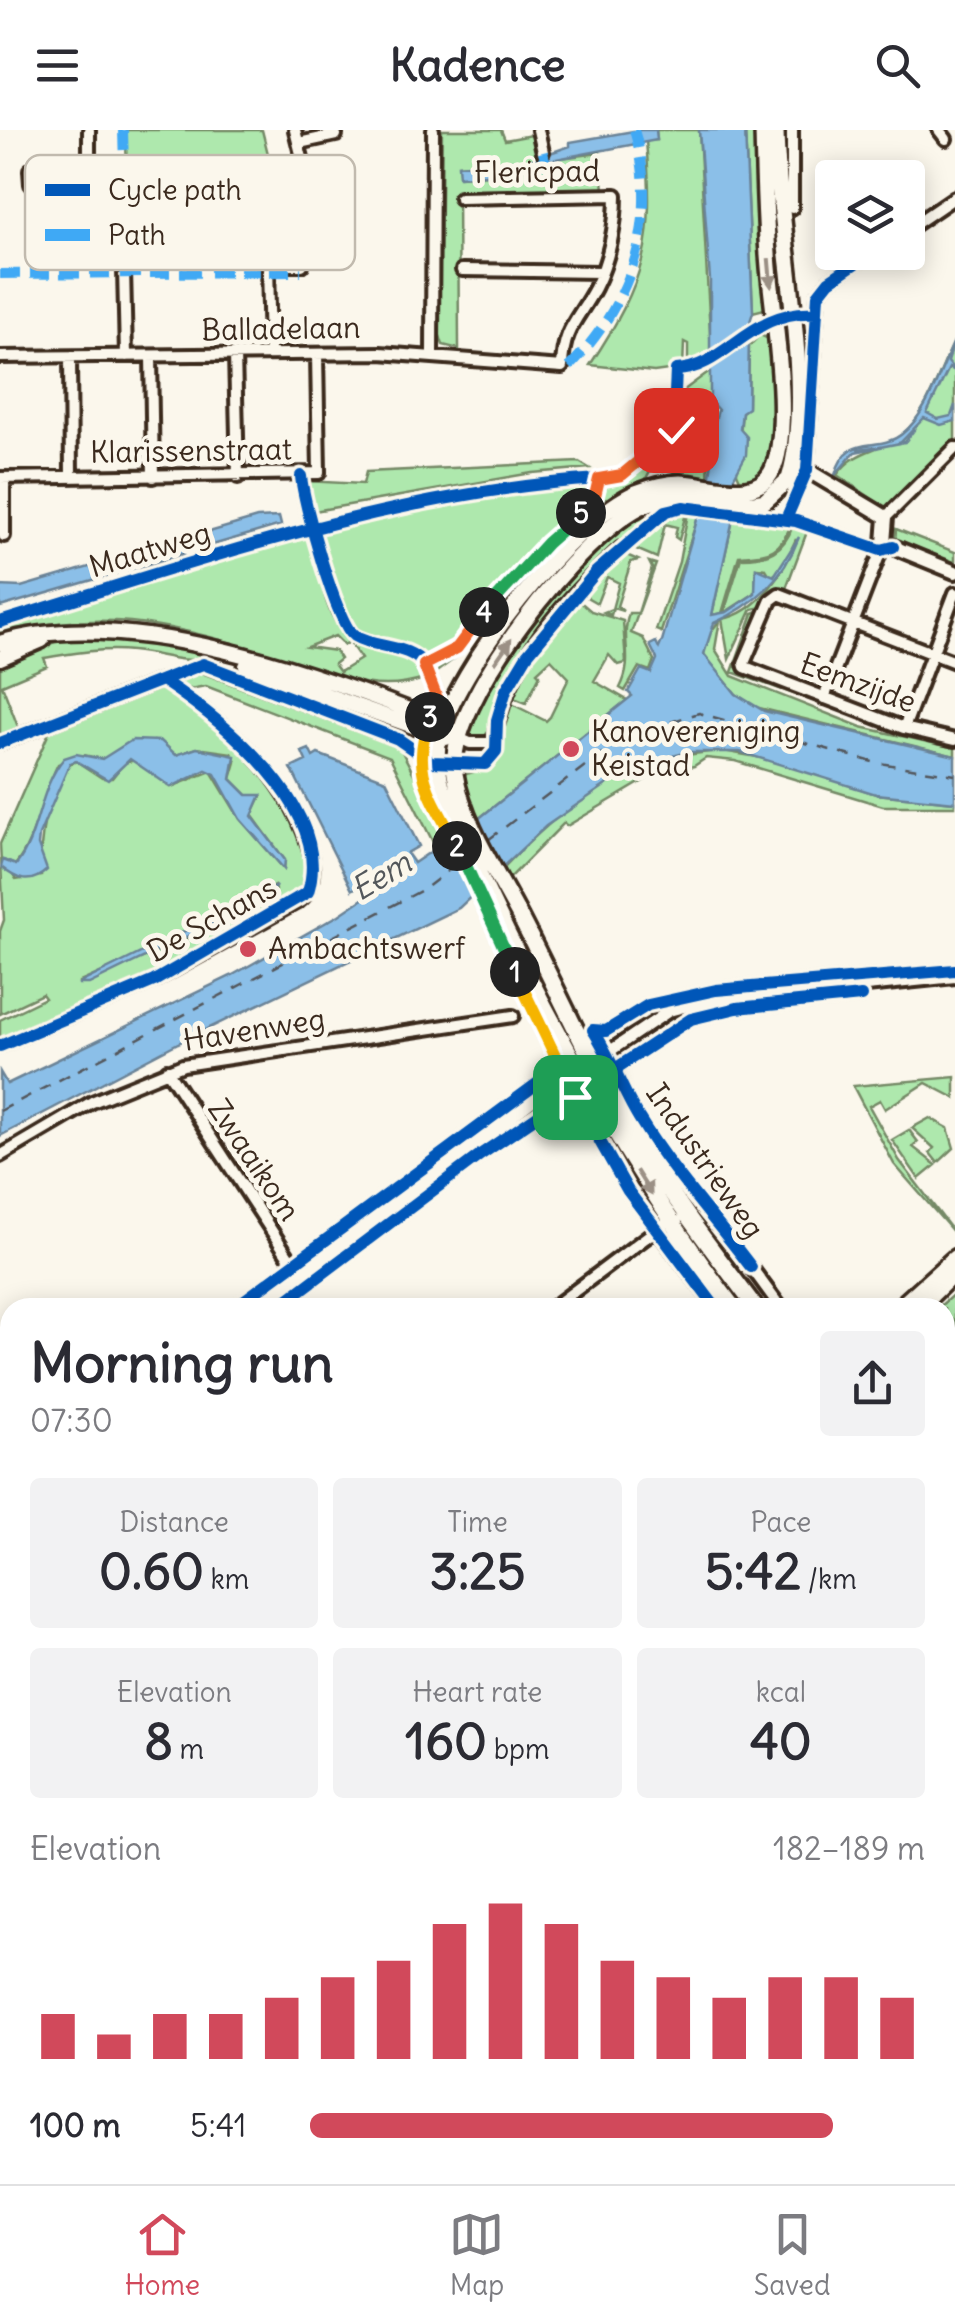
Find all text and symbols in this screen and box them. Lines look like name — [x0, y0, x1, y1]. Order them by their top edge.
text: Kadence — [390, 37, 565, 93]
icon: menu — [30, 38, 85, 93]
icon: search — [870, 38, 925, 93]
street label: Flericpad — [474, 151, 600, 191]
legend — [25, 155, 355, 270]
map controls — [815, 160, 925, 270]
button: layers — [815, 160, 925, 270]
text: Cycle path — [108, 172, 242, 208]
text: Path — [108, 217, 166, 253]
one-way arrow — [762, 258, 778, 290]
street label: Balladelaan — [201, 308, 361, 348]
pin — [634, 388, 719, 473]
icon: check — [649, 403, 704, 458]
street label: Klarissenstraat — [90, 429, 292, 471]
pin: 5 — [556, 488, 606, 538]
text: 5 — [573, 495, 589, 531]
street label: Maatweg — [84, 513, 215, 585]
pin: 4 — [459, 587, 509, 637]
text: 4 — [476, 594, 492, 630]
one-way arrow — [493, 638, 512, 665]
street label: Eemzijde — [795, 644, 922, 721]
pin: 3 — [405, 692, 455, 742]
text: 3 — [422, 699, 438, 735]
place label: Kanovereniging Keistad — [591, 712, 801, 784]
marker: Kanovereniging Keistad — [560, 738, 582, 760]
pin: 2 — [432, 821, 482, 871]
text: 2 — [449, 828, 465, 864]
water label: Eem — [343, 841, 419, 909]
street label: De Schans — [140, 868, 283, 970]
place label: Ambachtswerf — [268, 929, 466, 967]
marker: Ambachtswerf — [237, 938, 259, 960]
pin: 1 — [490, 947, 540, 997]
text: 1 — [509, 954, 521, 990]
street label: Havenweg — [180, 999, 327, 1059]
pin — [533, 1055, 618, 1140]
icon: arrive — [548, 1070, 603, 1125]
street label: Industrieweg — [638, 1075, 773, 1245]
street label: Zwaaikom — [200, 1091, 309, 1228]
one-way arrow — [635, 1170, 653, 1197]
text: Morning run — [30, 1328, 334, 1397]
button: share — [820, 1331, 925, 1436]
text: 07:30 — [30, 1400, 113, 1441]
text: Distance — [119, 1504, 229, 1540]
text: Time — [447, 1504, 508, 1540]
text: Pace — [750, 1504, 811, 1540]
text: 0.60 — [99, 1540, 204, 1603]
text: 3:25 — [430, 1540, 525, 1603]
text: 5:42 — [705, 1540, 801, 1603]
text: km — [204, 1561, 249, 1597]
text: /km — [801, 1561, 857, 1597]
text: Elevation — [117, 1674, 232, 1710]
text: Heart rate — [413, 1674, 542, 1710]
text: kcal — [756, 1674, 806, 1710]
text: 8 — [144, 1710, 173, 1773]
text: 160 — [405, 1710, 487, 1773]
text: 40 — [750, 1710, 812, 1773]
text: m — [173, 1731, 204, 1767]
text: bpm — [487, 1731, 550, 1767]
text: Elevation — [30, 1828, 161, 1869]
text: 182–189 m — [773, 1828, 925, 1869]
text: 100 m — [30, 2105, 121, 2146]
text: 5:41 — [190, 2105, 247, 2146]
tab: Home — [125, 2207, 200, 2303]
tab: Map — [449, 2207, 504, 2303]
tab: Saved — [754, 2207, 830, 2303]

